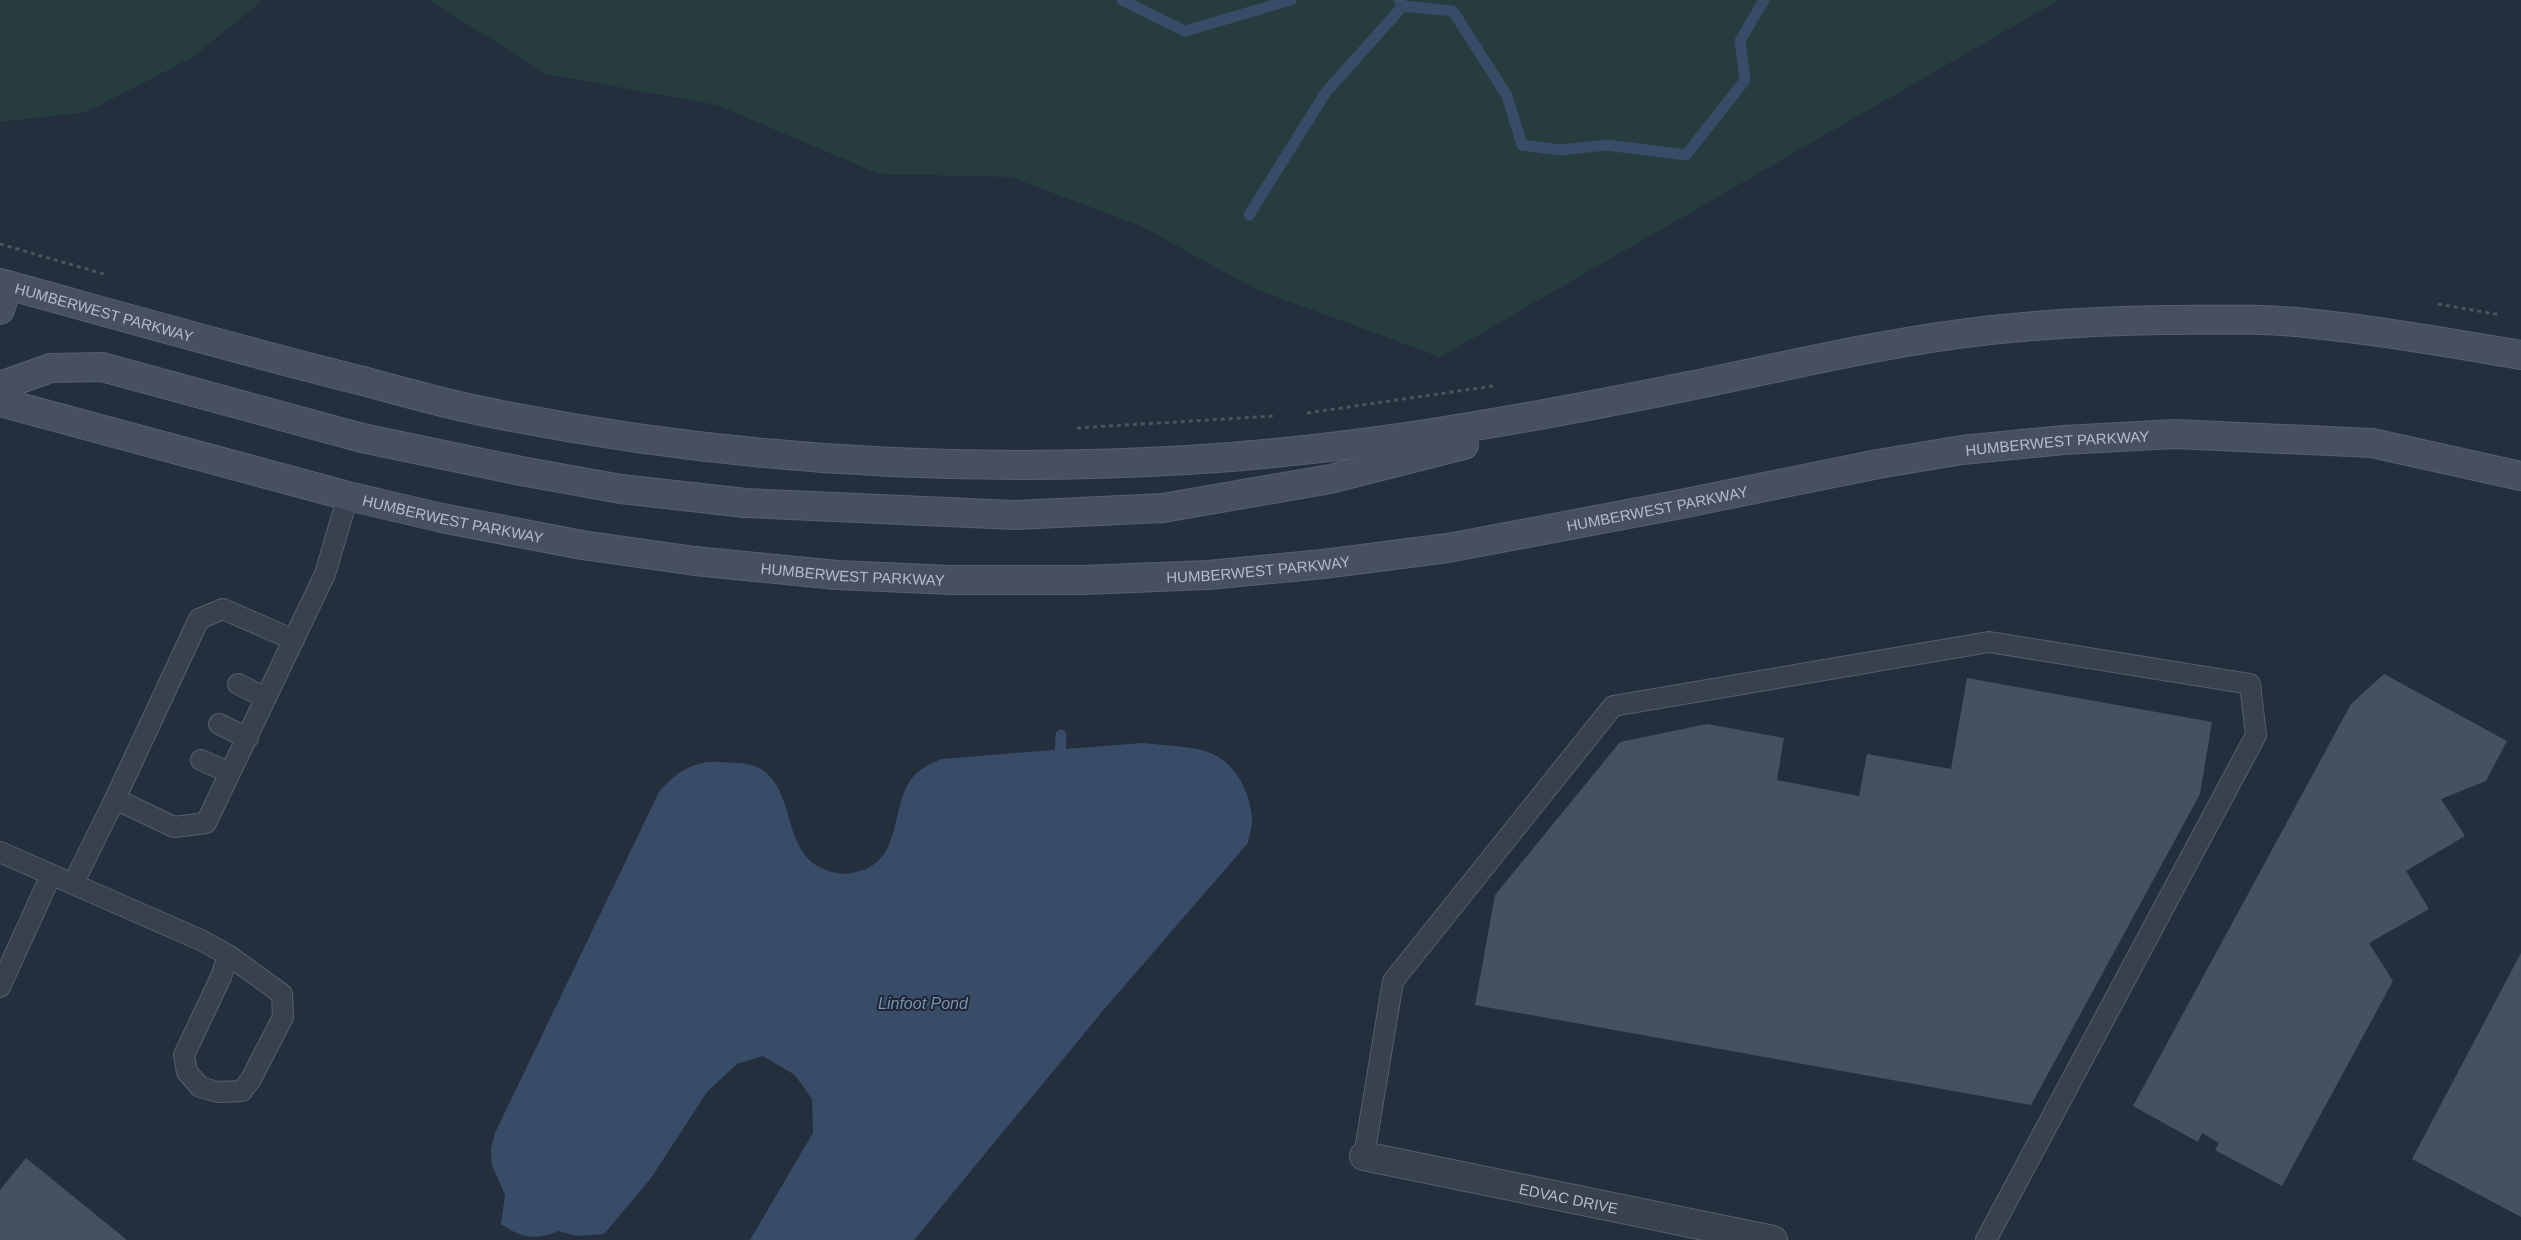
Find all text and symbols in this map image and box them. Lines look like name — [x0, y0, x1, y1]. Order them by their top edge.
street label: HUMBERWEST PARKWAY — [13, 279, 195, 345]
street label: HUMBERWEST PARKWAY — [1965, 427, 2150, 458]
street label: HUMBERWEST PARKWAY — [1565, 482, 1749, 534]
street label: HUMBERWEST PARKWAY — [361, 491, 545, 546]
street label: HUMBERWEST PARKWAY — [1166, 552, 1351, 585]
street label: HUMBERWEST PARKWAY — [760, 559, 945, 588]
water label: Linfoot Pond — [878, 995, 969, 1012]
street label: EDVAC DRIVE — [1518, 1180, 1620, 1217]

